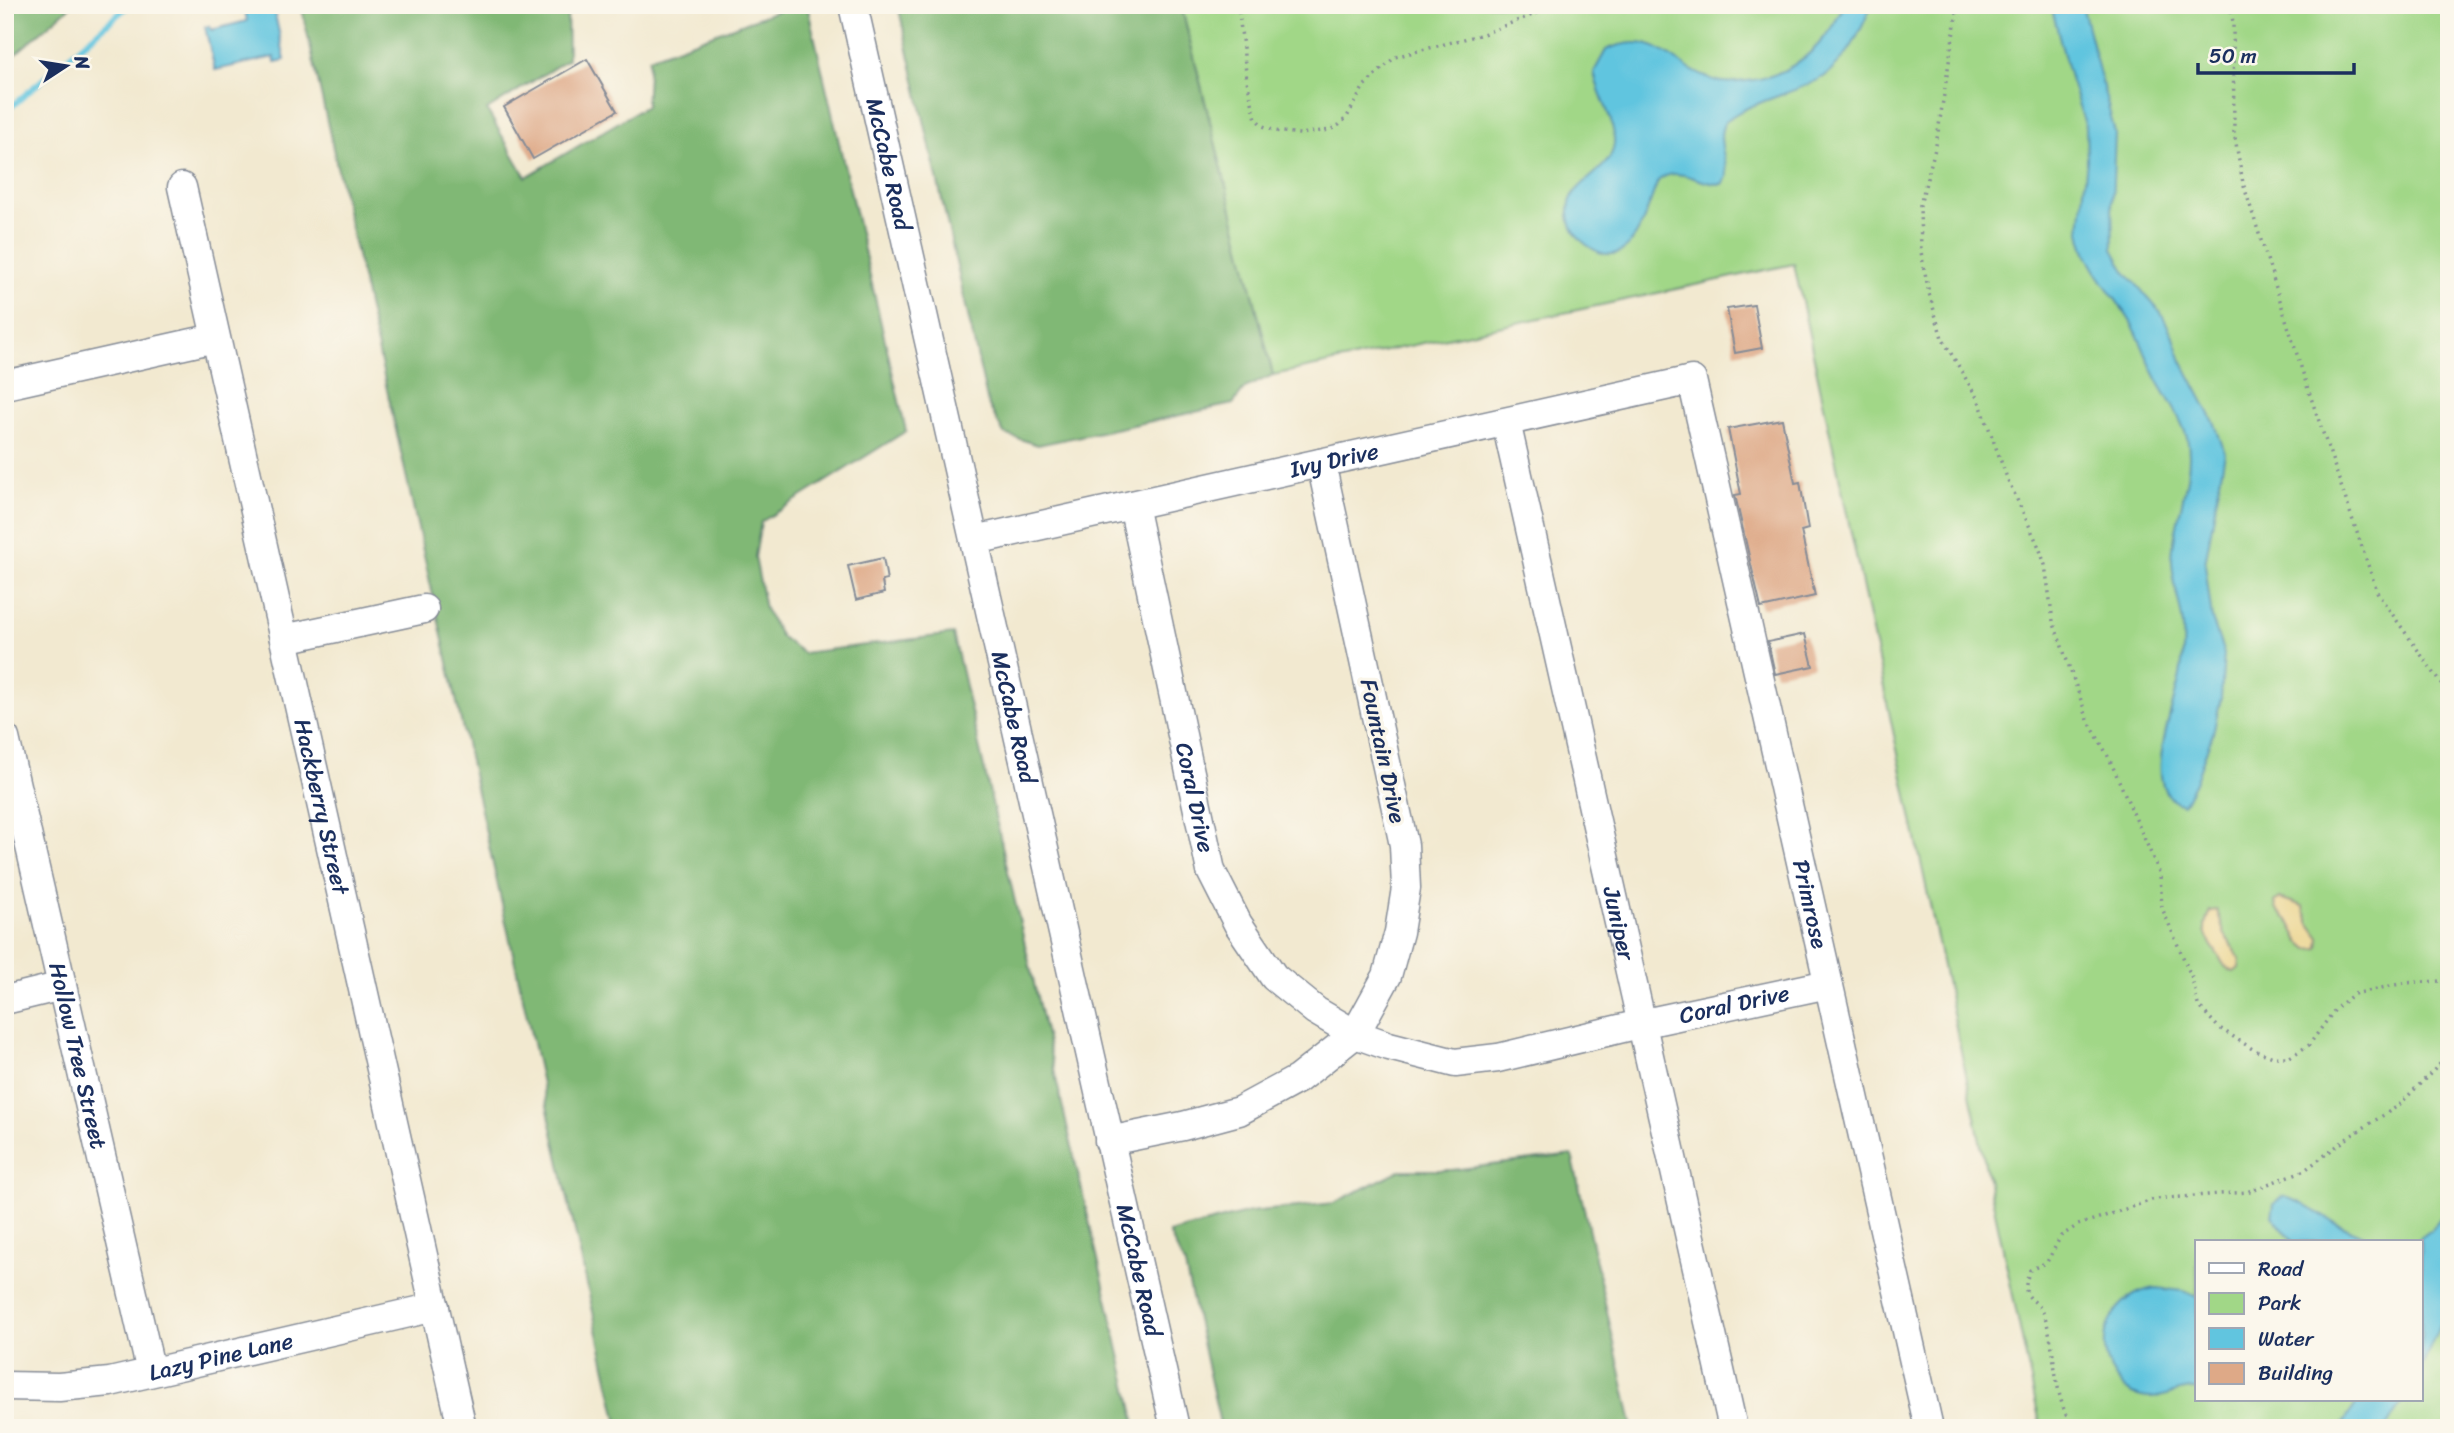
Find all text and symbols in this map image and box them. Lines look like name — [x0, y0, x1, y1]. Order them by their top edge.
north arrow — [32, 32, 102, 102]
scale bar — [2198, 32, 2354, 76]
text: 50 m — [2209, 37, 2257, 75]
text: N — [64, 52, 100, 73]
street label: McCabe Road — [854, 94, 924, 236]
street label: Ivy Drive — [1285, 430, 1383, 490]
street label: McCabe Road — [979, 647, 1049, 789]
street label: Fountain Drive — [1348, 675, 1418, 827]
street label: Hackberry Street — [282, 715, 362, 900]
street label: Coral Drive — [1164, 739, 1227, 856]
street label: Primrose — [1781, 856, 1840, 953]
street label: Juniper — [1591, 882, 1648, 966]
street label: Hollow Tree Street — [37, 958, 120, 1153]
street label: Coral Drive — [1675, 972, 1793, 1036]
street label: McCabe Road — [1104, 1200, 1175, 1342]
legend — [2195, 1240, 2422, 1402]
text: Road — [2258, 1250, 2305, 1288]
text: Park — [2258, 1284, 2301, 1322]
street label: Lazy Pine Lane — [145, 1320, 297, 1393]
text: Water — [2258, 1320, 2315, 1358]
text: Building — [2258, 1354, 2334, 1392]

